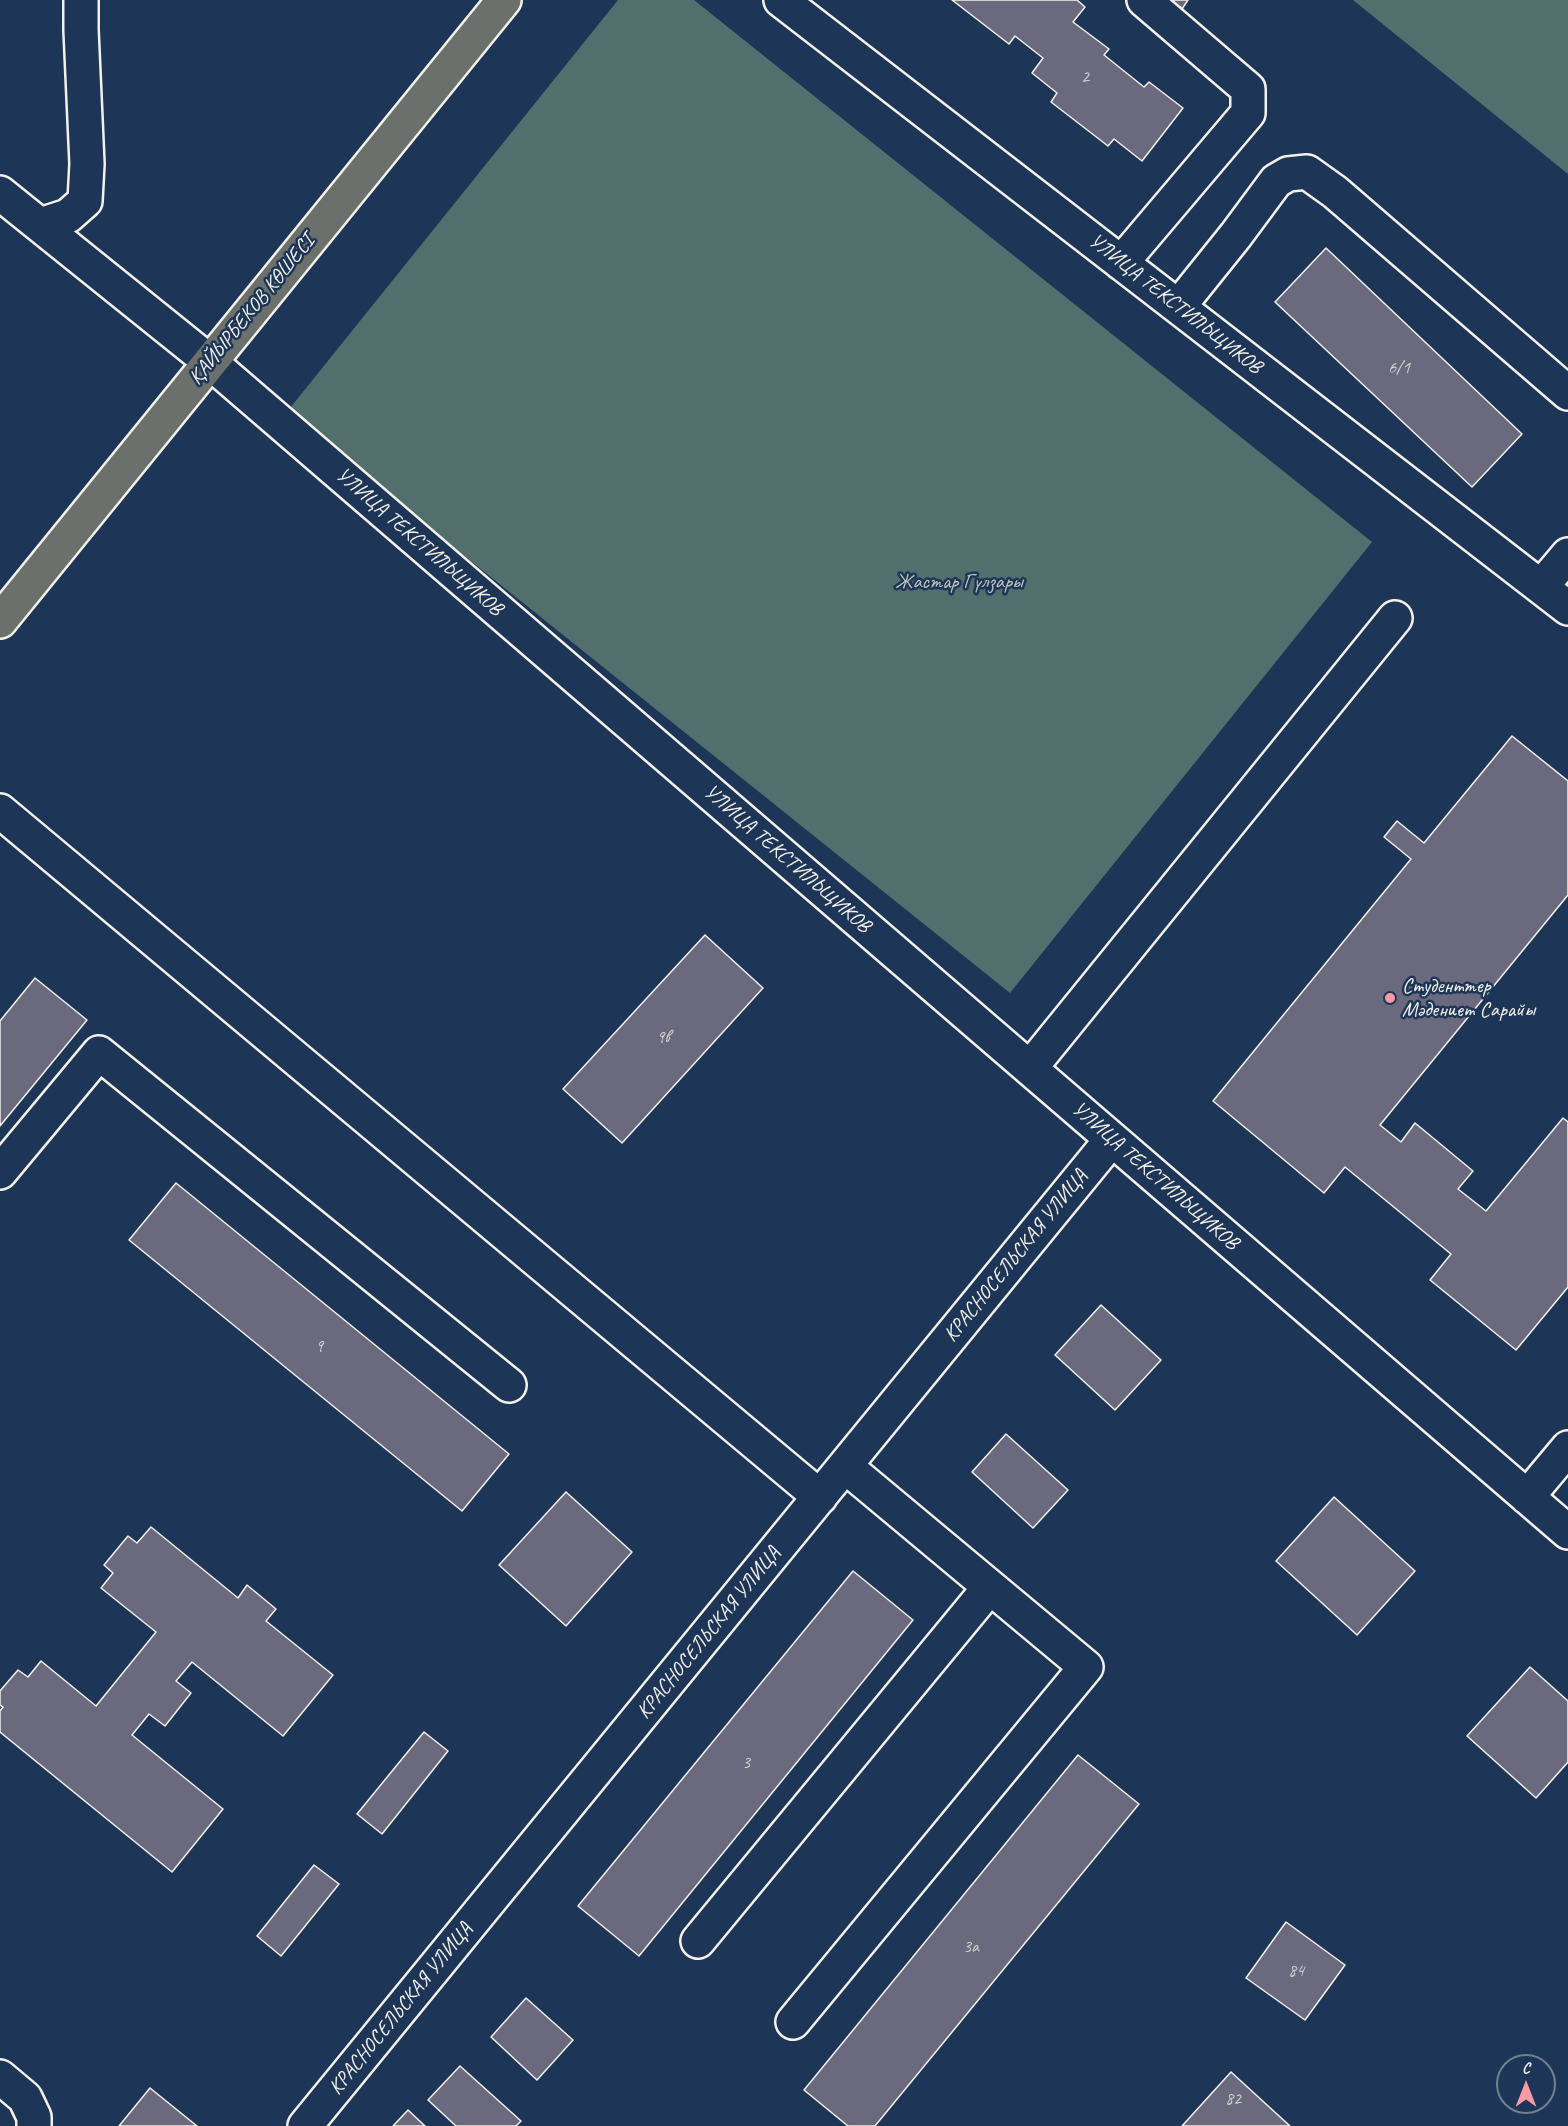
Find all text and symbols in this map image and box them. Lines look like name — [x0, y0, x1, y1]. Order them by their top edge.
house number: 2 — [1081, 66, 1089, 88]
street label: УЛИЦА ТЕКСТИЛЬЩИКОВ — [1083, 229, 1267, 379]
street label: ҚАЙЫРБЕКОВ КӨШЕСІ — [184, 230, 320, 390]
house number: 6/1 — [1388, 357, 1410, 379]
street label: УЛИЦА ТЕКСТИЛЬЩИКОВ — [330, 463, 508, 621]
park label: Жастар Гүлзары — [895, 569, 1023, 595]
street label: УЛИЦА ТЕКСТИЛЬЩИКОВ — [698, 780, 876, 938]
place label: Студенттер Мәдениет Сарайы — [1402, 973, 1535, 1023]
marker: Студенттер Мәдениет Сарайы — [1383, 991, 1397, 1005]
house number: 9в — [656, 1027, 670, 1049]
street label: УЛИЦА ТЕКСТИЛЬЩИКОВ — [1066, 1097, 1244, 1255]
street label: КРАСНОСЕЛЬСКАЯ УЛИЦА — [939, 1165, 1093, 1347]
house number: 9 — [315, 1336, 323, 1358]
street label: КРАСНОСЕЛЬСКАЯ УЛИЦА — [632, 1542, 786, 1724]
house number: 3 — [742, 1752, 750, 1774]
street label: КРАСНОСЕЛЬСКАЯ УЛИЦА — [324, 1918, 478, 2100]
house number: 3а — [963, 1936, 979, 1958]
house number: 84 — [1288, 1960, 1304, 1982]
north arrow — [1496, 2054, 1556, 2114]
text: С — [1522, 2058, 1530, 2078]
house number: 82 — [1225, 2088, 1241, 2110]

